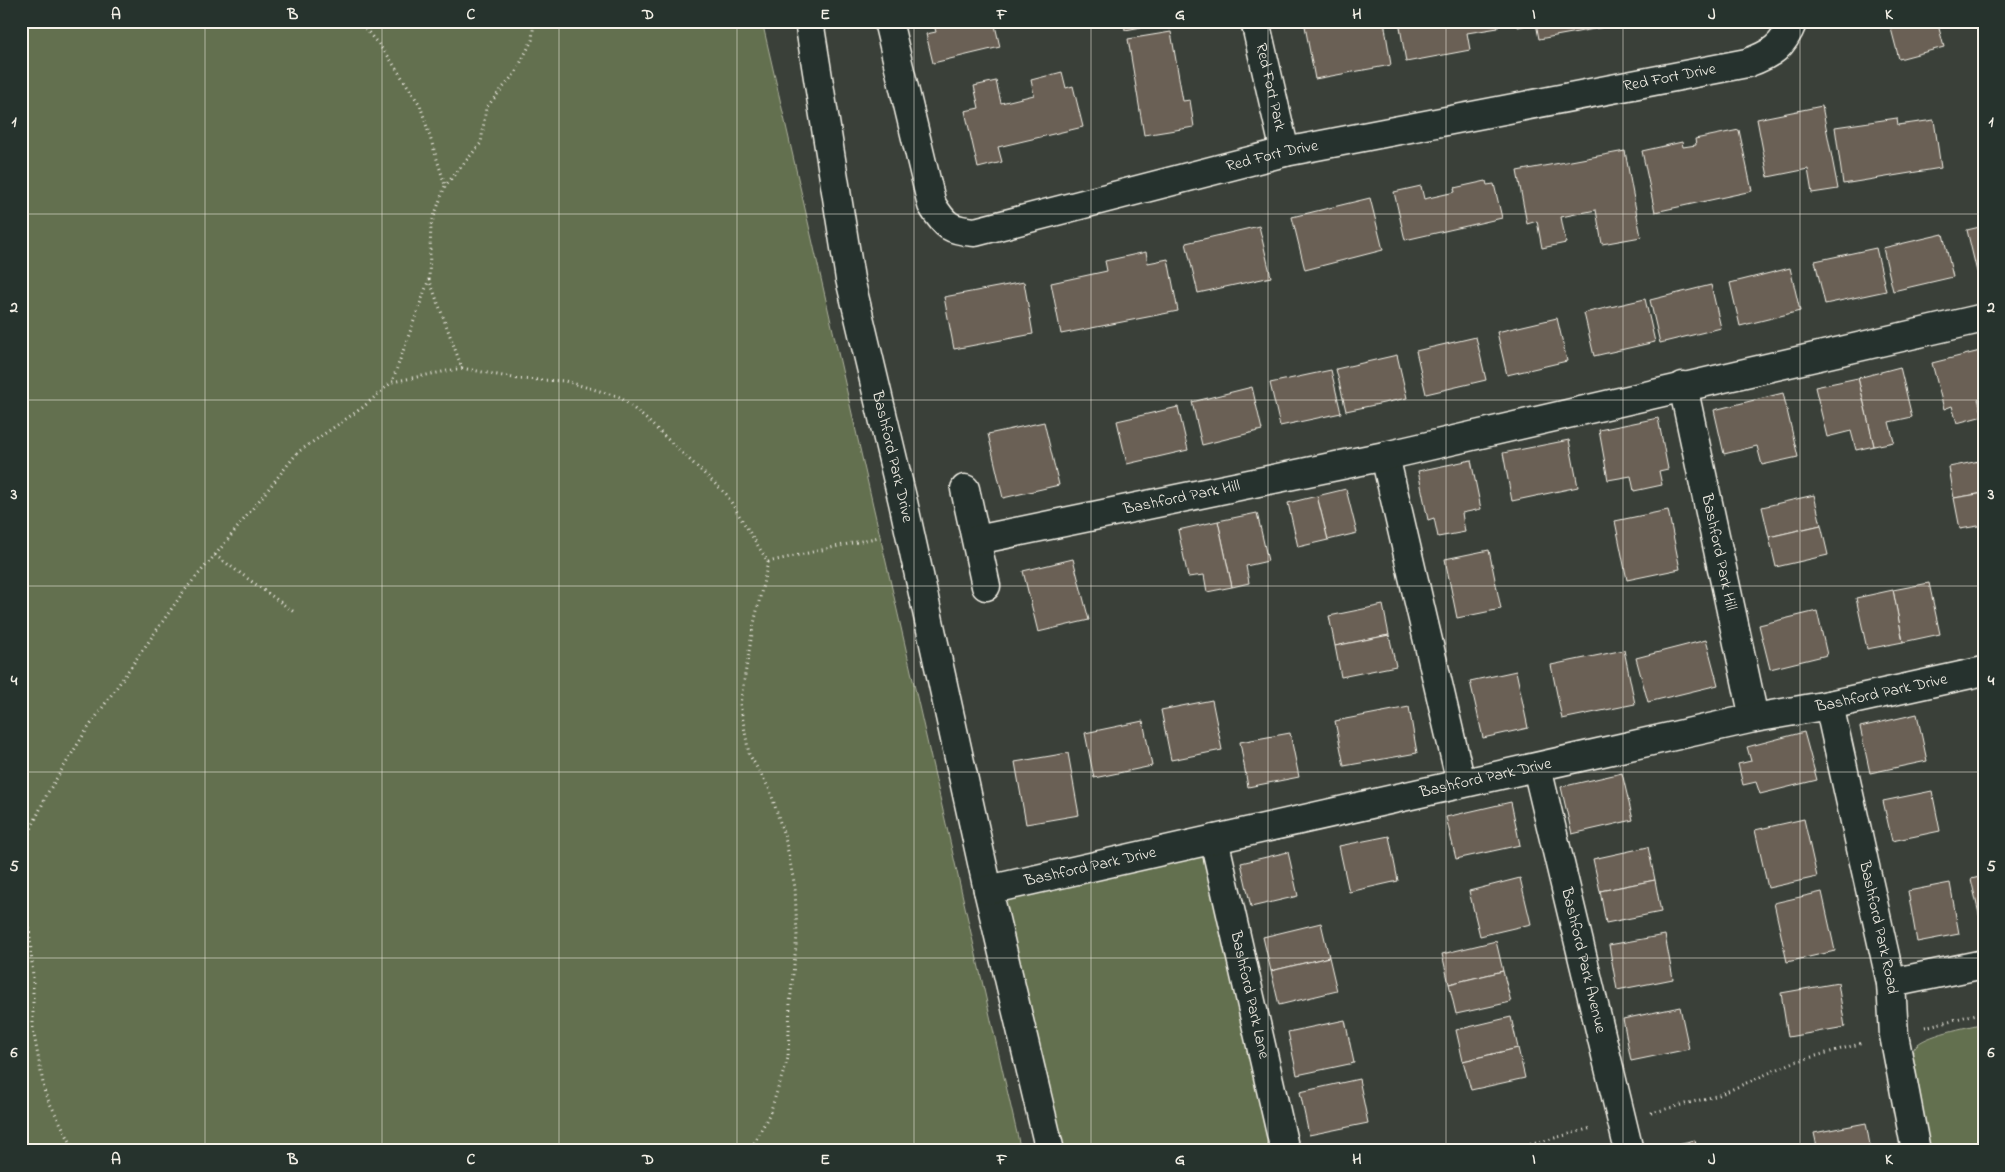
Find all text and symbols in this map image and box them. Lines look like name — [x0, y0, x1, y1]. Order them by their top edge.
text: A — [111, 3, 121, 27]
text: B — [287, 3, 299, 27]
text: C — [467, 3, 476, 27]
text: D — [641, 3, 654, 27]
text: E — [820, 3, 830, 27]
text: F — [996, 3, 1008, 27]
text: G — [1175, 3, 1185, 27]
text: H — [1352, 3, 1362, 27]
text: I — [1532, 3, 1536, 27]
text: J — [1708, 3, 1716, 27]
text: K — [1885, 3, 1894, 27]
street label: Red Fort Park — [1248, 41, 1292, 135]
street label: Red Fort Drive — [1621, 57, 1719, 99]
text: 1 — [11, 110, 17, 134]
text: 1 — [1988, 110, 1994, 134]
street label: Red Fort Drive — [1224, 134, 1321, 179]
text: 2 — [9, 296, 18, 320]
text: 2 — [1986, 296, 1995, 320]
street label: Bashford Park Drive — [865, 388, 919, 526]
street label: Bashford Park Hill — [1120, 474, 1242, 522]
text: 3 — [10, 483, 18, 507]
text: 3 — [1987, 483, 1995, 507]
street label: Bashford Park Hill — [1694, 491, 1743, 613]
street label: Bashford Park Drive — [1813, 667, 1951, 719]
text: 4 — [10, 669, 18, 693]
text: 4 — [1987, 669, 1995, 693]
street label: Bashford Park Drive — [1416, 752, 1555, 805]
street label: Bashford Park Drive — [1021, 840, 1159, 894]
text: 5 — [9, 855, 19, 879]
text: 5 — [1986, 855, 1996, 879]
street label: Bashford Park Road — [1852, 858, 1904, 995]
street label: Bashford Park Avenue — [1554, 884, 1612, 1036]
street label: Bashford Park Lane — [1223, 928, 1276, 1062]
text: 6 — [9, 1041, 18, 1065]
text: 6 — [1986, 1041, 1995, 1065]
text: A — [111, 1148, 121, 1172]
text: B — [287, 1148, 299, 1172]
text: C — [467, 1148, 476, 1172]
text: D — [641, 1148, 654, 1172]
text: E — [820, 1148, 830, 1172]
text: F — [996, 1148, 1008, 1172]
text: G — [1175, 1148, 1185, 1172]
text: H — [1352, 1148, 1362, 1172]
text: I — [1532, 1148, 1536, 1172]
text: J — [1708, 1148, 1716, 1172]
text: K — [1885, 1148, 1894, 1172]

